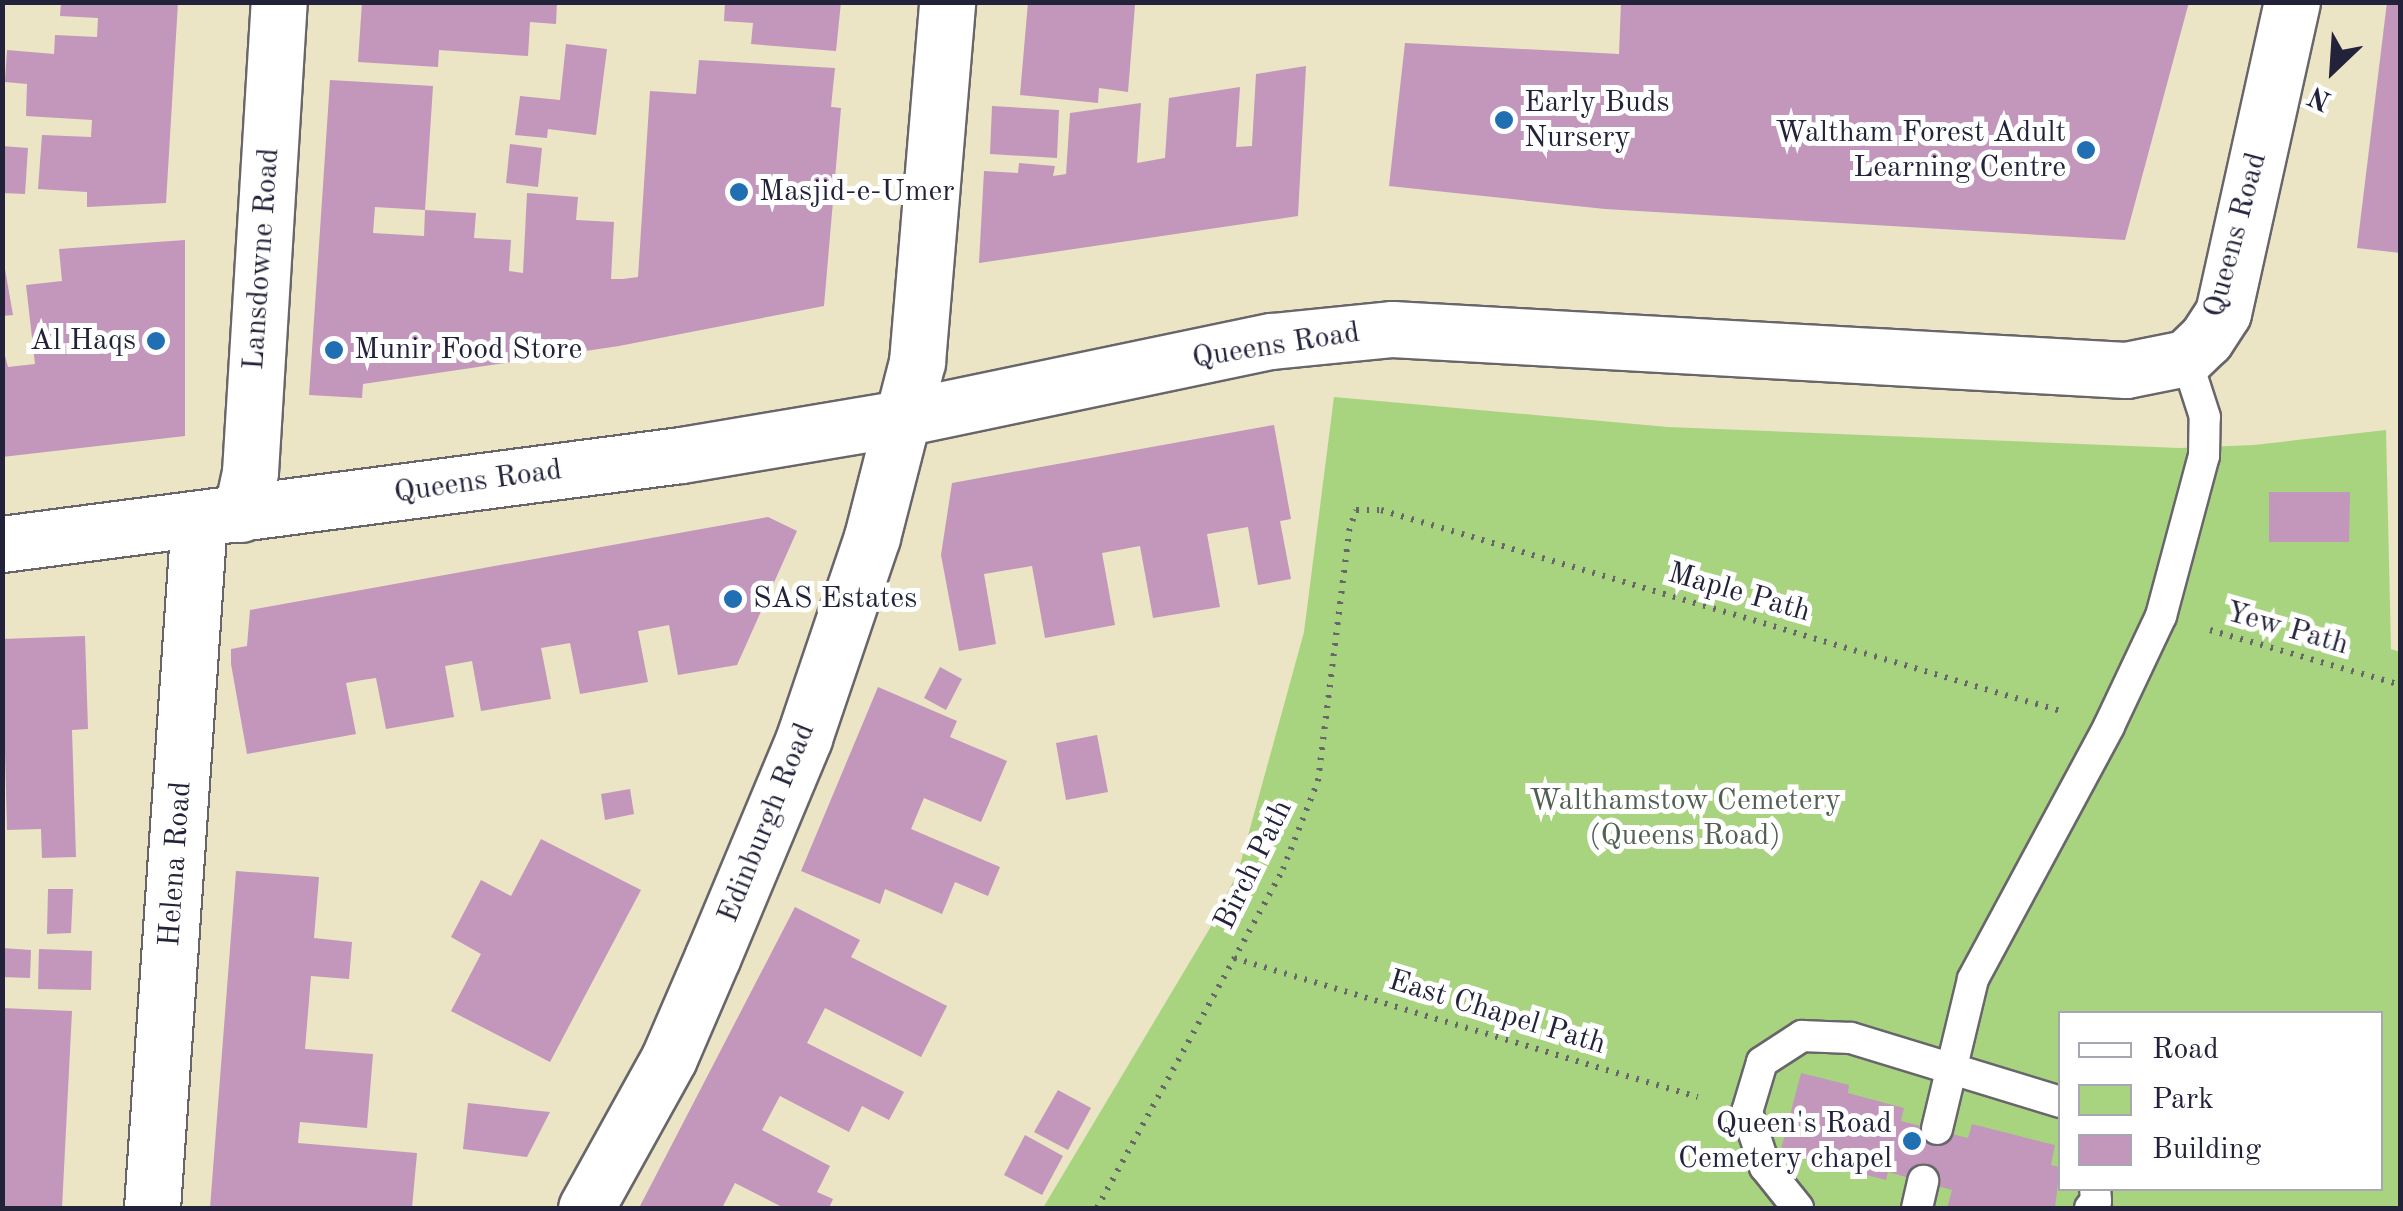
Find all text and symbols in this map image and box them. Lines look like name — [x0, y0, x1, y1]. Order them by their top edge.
north arrow — [2283, 20, 2383, 120]
text: N — [2305, 80, 2336, 114]
place label: Early Buds Nursery — [1524, 85, 1670, 156]
marker: Early Buds Nursery — [1493, 109, 1515, 131]
place label: Waltham Forest Adult Learning Centre — [1775, 115, 2066, 186]
marker: Waltham Forest Adult Learning Centre — [2075, 139, 2097, 161]
street label: Lansdowne Road — [236, 147, 288, 371]
street label: Queens Road — [2197, 149, 2275, 321]
place label: Masjid-e-Umer — [759, 174, 955, 210]
marker: Masjid-e-Umer — [728, 181, 750, 203]
street label: Queens Road — [1190, 315, 1362, 377]
place label: Al Haqs — [30, 323, 136, 359]
marker: Al Haqs — [145, 330, 167, 352]
place label: Munir Food Store — [354, 332, 582, 368]
marker: Munir Food Store — [323, 339, 345, 361]
street label: Queens Road — [392, 452, 564, 512]
street label: Maple Path — [1664, 556, 1814, 630]
place label: SAS Estates — [753, 581, 917, 617]
marker: SAS Estates — [722, 588, 744, 610]
street label: Yew Path — [2222, 594, 2352, 664]
street label: Edinburgh Road — [711, 718, 823, 928]
street label: Helena Road — [152, 780, 200, 948]
park label: Walthamstow Cemetery (Queens Road) — [1529, 783, 1841, 854]
street label: Birch Path — [1207, 794, 1301, 936]
street label: East Chapel Path — [1384, 963, 1610, 1063]
legend — [2058, 1011, 2383, 1191]
text: Road — [2152, 1035, 2219, 1065]
text: Park — [2152, 1085, 2214, 1115]
place label: Queen's Road Cemetery chapel — [1678, 1106, 1892, 1176]
marker: Queen's Road Cemetery chapel — [1901, 1130, 1923, 1152]
text: Building — [2152, 1135, 2261, 1165]

